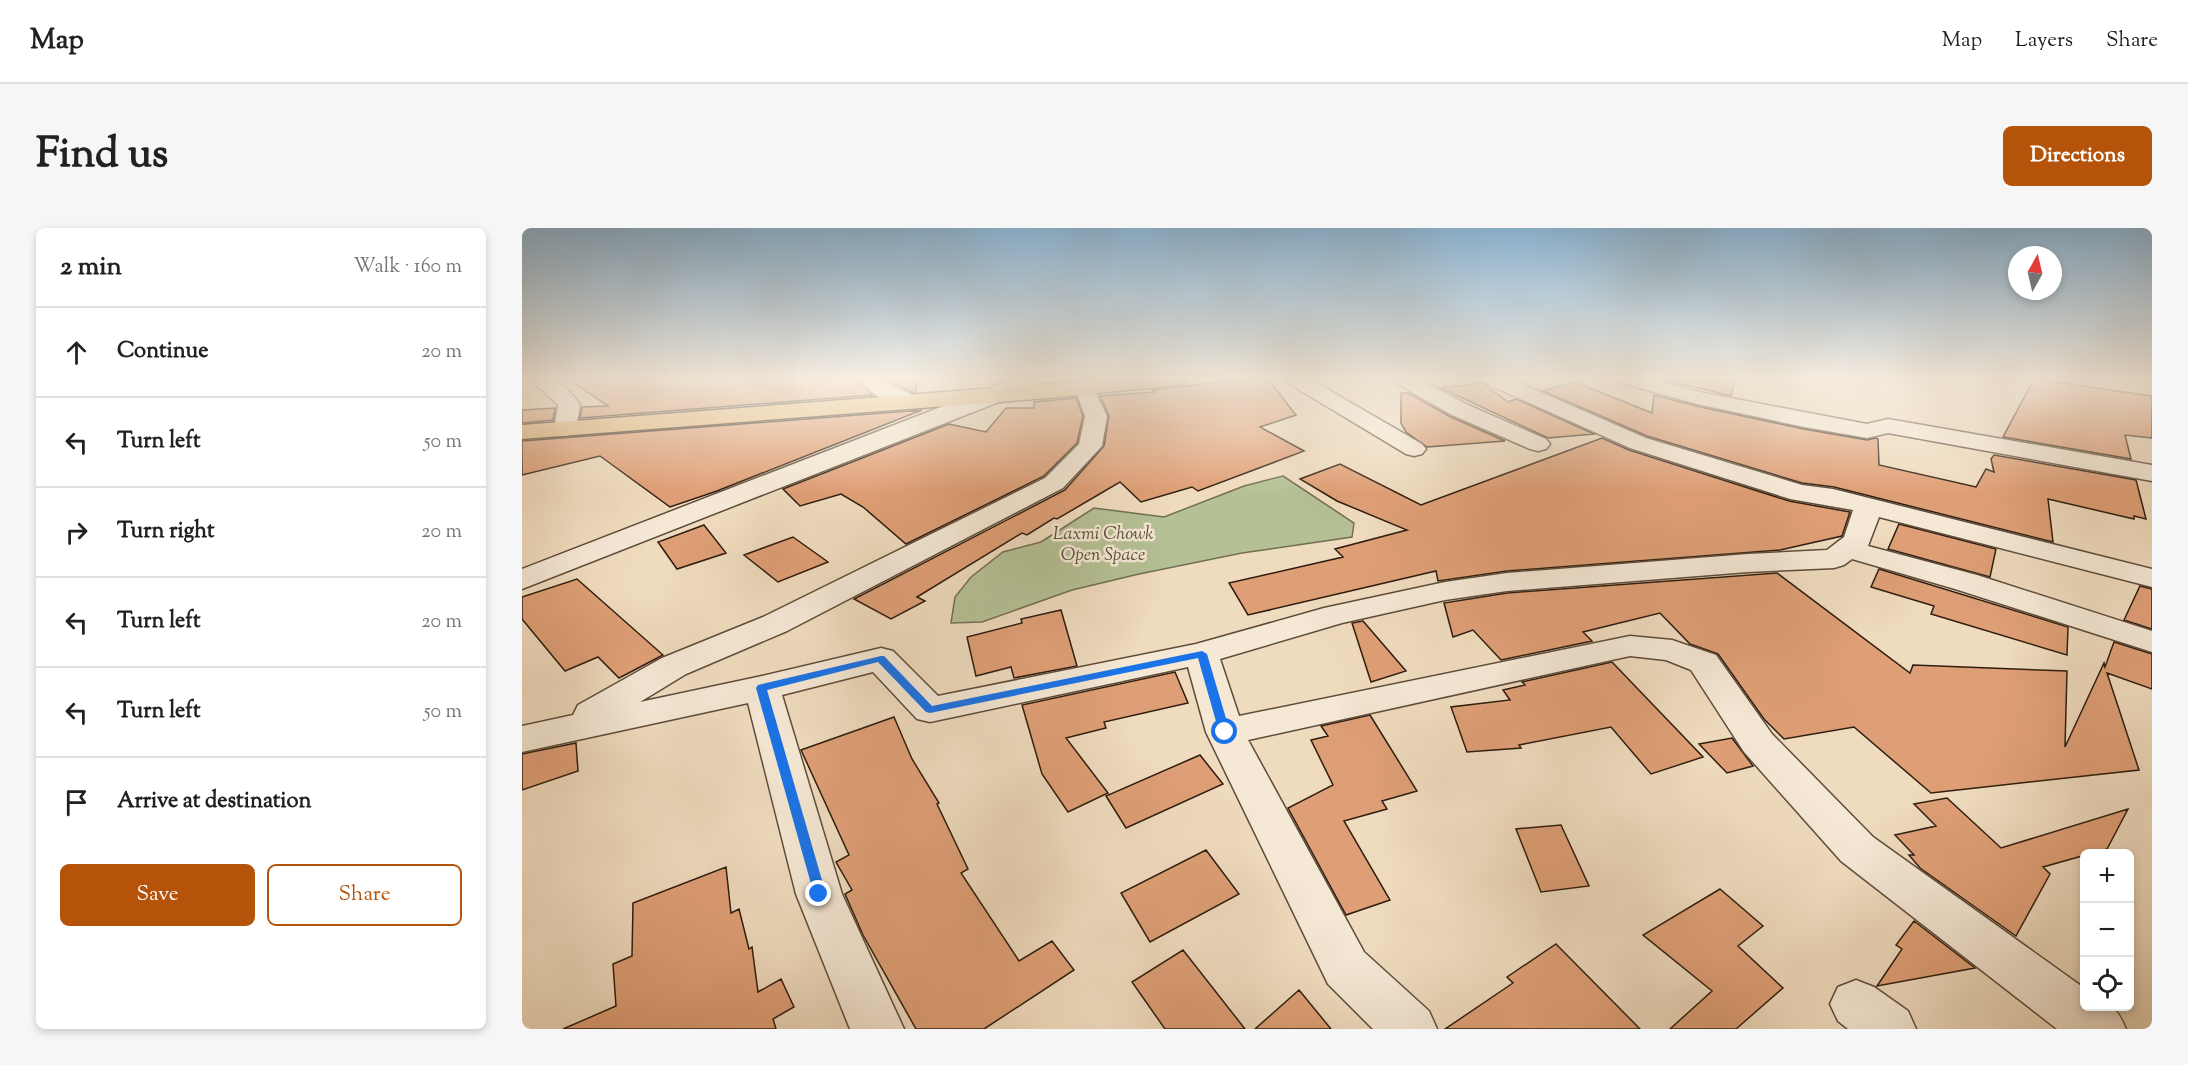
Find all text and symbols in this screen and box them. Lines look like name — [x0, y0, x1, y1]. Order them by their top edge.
text: Map — [30, 21, 84, 61]
text: Map — [1942, 26, 1982, 56]
text: Layers — [2015, 26, 2073, 56]
text: Share — [2106, 26, 2158, 56]
text: Find us — [36, 126, 168, 186]
button: Directions — [2003, 126, 2152, 186]
north arrow — [2008, 246, 2062, 300]
text: 2 min — [60, 249, 122, 286]
text: Walk · 160 m — [353, 253, 462, 282]
icon: ahead — [60, 336, 93, 369]
text: Continue — [117, 336, 208, 368]
text: 20 m — [421, 338, 462, 367]
icon: left — [60, 426, 93, 459]
text: Turn left — [117, 426, 200, 458]
text: 50 m — [424, 428, 462, 457]
icon: right — [60, 516, 93, 549]
text: Turn right — [117, 516, 214, 548]
text: 20 m — [421, 518, 462, 547]
park label: Laxmi Chowk Open Space — [1053, 522, 1153, 569]
icon: left — [60, 606, 93, 639]
text: Turn left — [117, 606, 200, 638]
text: 20 m — [421, 608, 462, 637]
icon: left — [60, 696, 93, 729]
text: Turn left — [117, 696, 200, 728]
text: 50 m — [424, 698, 462, 727]
route start — [1211, 718, 1237, 744]
icon: arrive — [60, 786, 93, 819]
text: Arrive at destination — [117, 786, 312, 818]
map controls — [2080, 849, 2134, 1011]
button: + — [2080, 849, 2134, 903]
button: Save — [60, 864, 255, 926]
button: Share — [267, 864, 462, 926]
route end — [805, 880, 831, 906]
button: − — [2080, 903, 2134, 957]
button: locate — [2080, 957, 2134, 1011]

